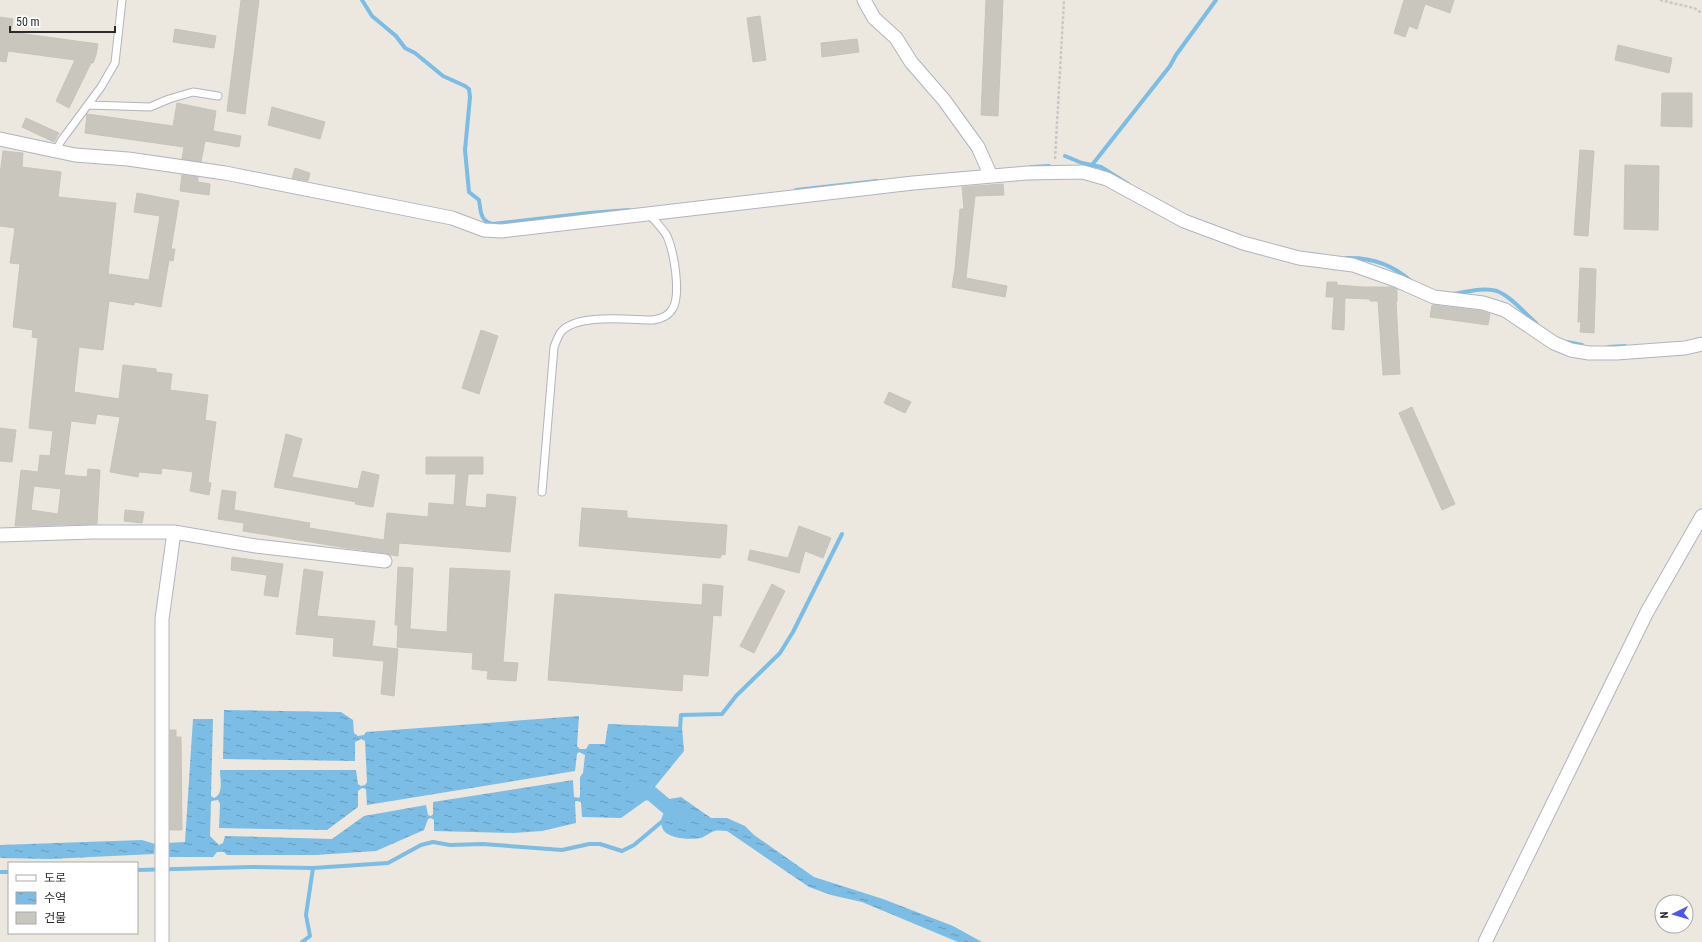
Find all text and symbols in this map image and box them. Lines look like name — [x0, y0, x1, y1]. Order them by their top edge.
scale bar — [10, 8, 115, 34]
text: 50 m — [16, 15, 40, 29]
legend — [8, 862, 138, 934]
text: 도로 — [44, 871, 66, 885]
text: 수역 — [44, 891, 66, 905]
north arrow — [1654, 894, 1694, 934]
text: 건물 — [44, 911, 66, 925]
text: N — [1658, 911, 1671, 919]

